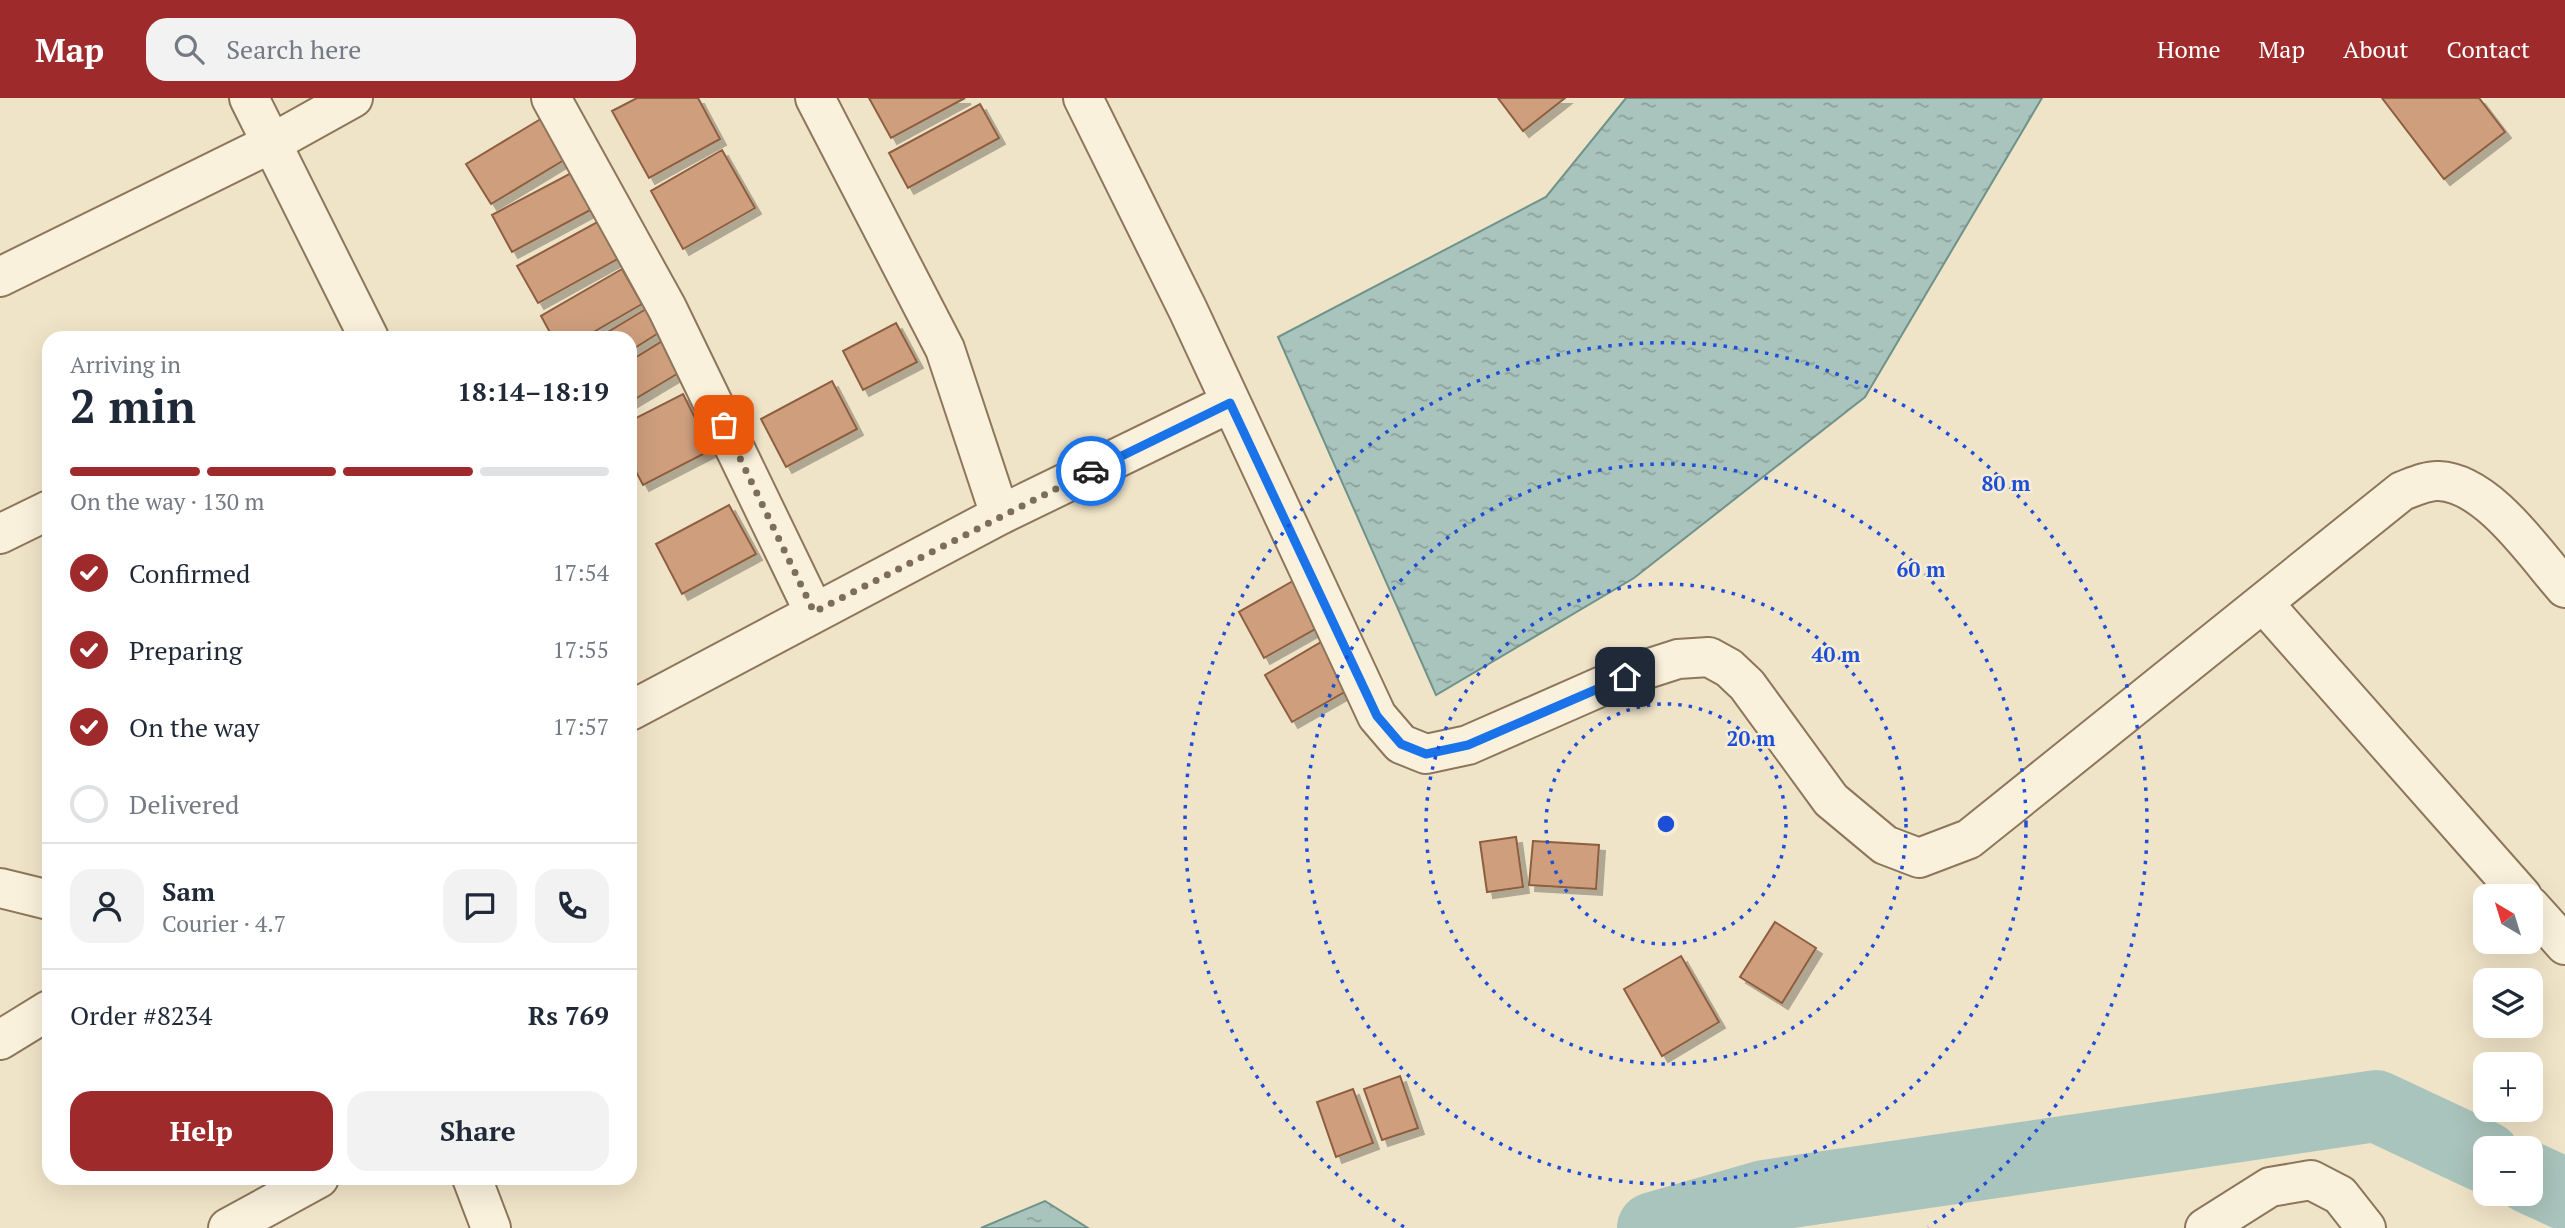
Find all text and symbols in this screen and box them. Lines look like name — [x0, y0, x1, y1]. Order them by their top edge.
search box — [146, 18, 636, 81]
text: Map — [35, 28, 104, 71]
icon: search — [170, 30, 208, 68]
text: Search here — [226, 32, 361, 66]
text: Home — [2157, 33, 2221, 65]
text: Map — [2259, 33, 2305, 65]
text: About — [2343, 33, 2409, 65]
text: Contact — [2447, 33, 2530, 65]
text: Arriving in — [70, 349, 181, 380]
text: 18:14–18:19 — [457, 374, 609, 408]
text: 2 min — [70, 375, 196, 436]
pin — [694, 395, 754, 455]
icon: bag — [705, 406, 743, 444]
courier — [1056, 436, 1126, 506]
icon: car — [1072, 452, 1110, 490]
text: 80 m — [1982, 469, 2031, 497]
text: On the way · 130 m — [70, 486, 264, 517]
icon: check — [70, 554, 108, 592]
text: 60 m — [1897, 555, 1946, 583]
text: Confirmed — [129, 556, 250, 590]
text: 17:54 — [552, 557, 609, 588]
icon: check — [70, 631, 108, 669]
text: Preparing — [129, 633, 242, 667]
text: 17:55 — [552, 634, 609, 665]
text: 40 m — [1812, 640, 1861, 668]
pin — [1595, 647, 1655, 707]
icon: home — [1606, 658, 1644, 696]
icon: check — [70, 708, 108, 746]
text: On the way — [129, 710, 260, 744]
text: 17:57 — [552, 711, 609, 742]
text: 20 m — [1727, 724, 1776, 752]
text: Delivered — [129, 787, 239, 821]
centre of rings — [1654, 812, 1678, 836]
button: person — [70, 869, 144, 943]
button: chat — [443, 869, 517, 943]
button: phone — [535, 869, 609, 943]
text: Sam — [162, 874, 215, 908]
north arrow — [2473, 884, 2543, 954]
map controls — [2473, 884, 2543, 1206]
text: Courier · 4.7 — [162, 908, 286, 939]
button: layers — [2473, 968, 2543, 1038]
text: Order #8234 — [70, 998, 212, 1032]
text: Rs 769 — [528, 998, 609, 1032]
button: + — [2473, 1052, 2543, 1122]
button: Help — [70, 1091, 333, 1171]
button: Share — [347, 1091, 609, 1171]
button: − — [2473, 1136, 2543, 1206]

